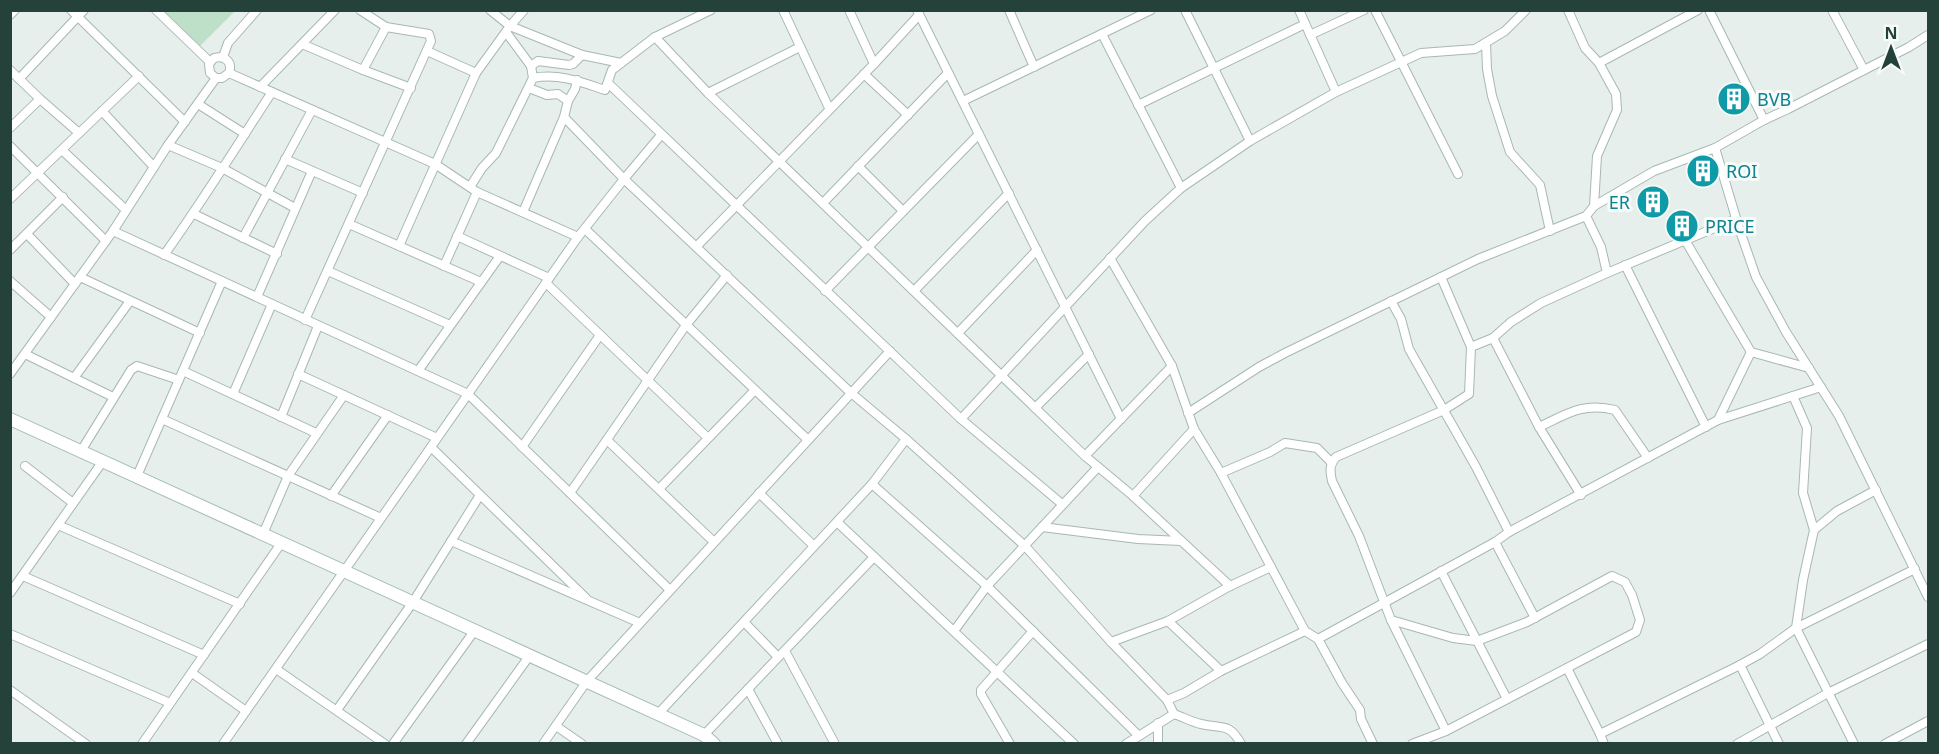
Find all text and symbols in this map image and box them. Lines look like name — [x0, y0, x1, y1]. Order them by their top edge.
north arrow — [1861, 18, 1921, 78]
text: N — [1884, 22, 1898, 44]
building icon: BVB — [1716, 81, 1752, 117]
place label: BVB — [1757, 87, 1791, 111]
building icon: ROI — [1685, 153, 1721, 189]
place label: ROI — [1726, 159, 1757, 183]
building icon: ER — [1635, 184, 1671, 220]
place label: ER — [1609, 190, 1630, 214]
building icon: PRICE — [1664, 208, 1700, 244]
place label: PRICE — [1705, 214, 1755, 238]

